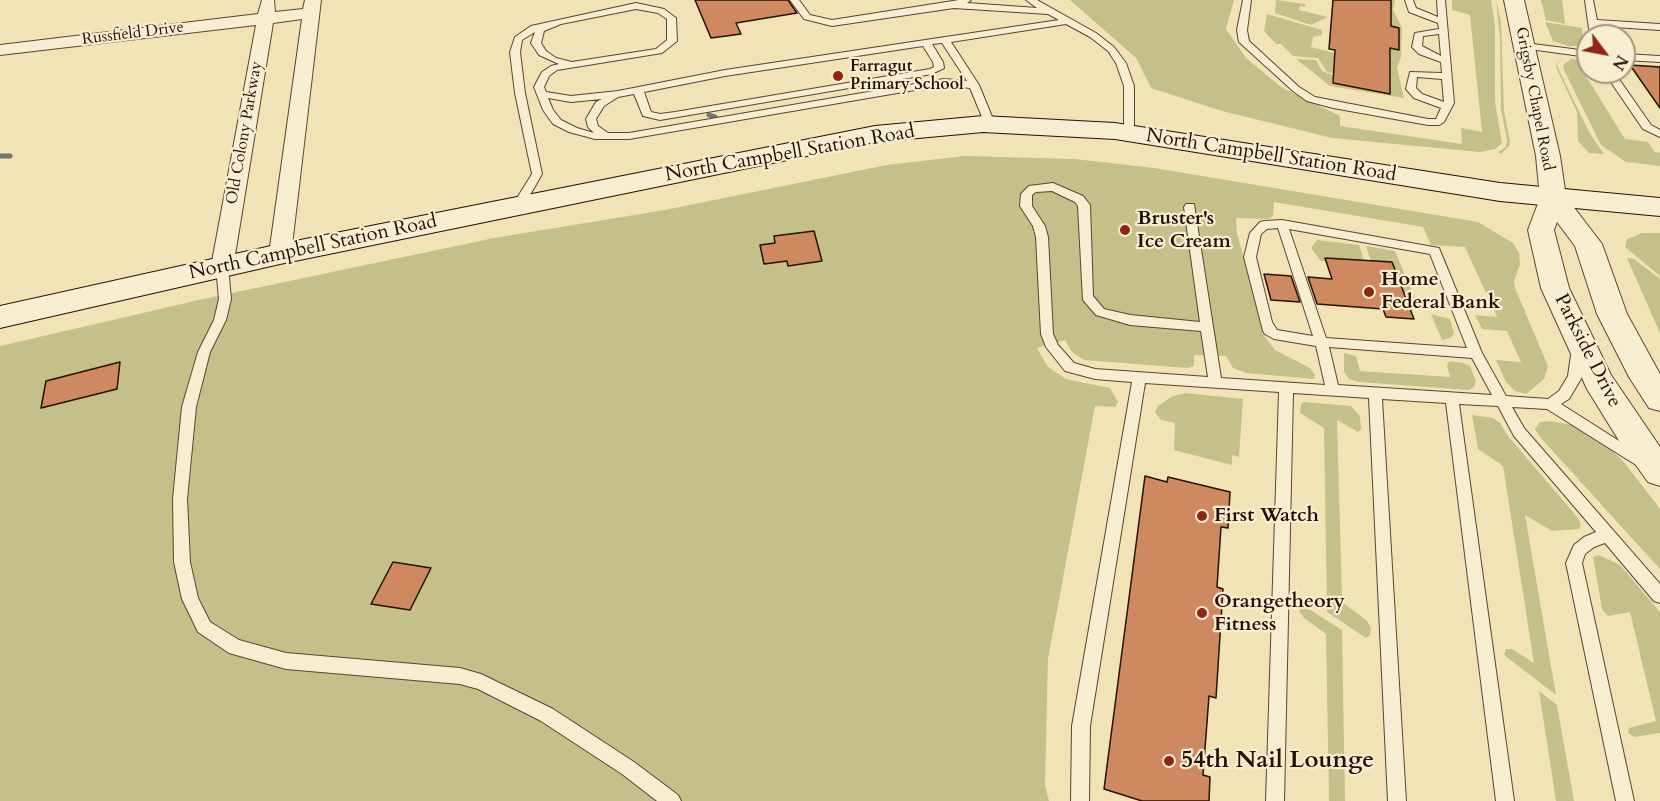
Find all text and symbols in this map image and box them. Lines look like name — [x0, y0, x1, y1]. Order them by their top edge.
street label: Russfield Drive — [81, 18, 185, 50]
north arrow — [1576, 24, 1636, 84]
street label: Grigsby Chapel Road — [1511, 26, 1557, 172]
text: N — [1607, 51, 1633, 74]
place label: Farragut Primary School — [850, 57, 964, 95]
street label: Old Colony Parkway — [223, 60, 267, 206]
marker: Farragut Primary School — [831, 69, 845, 83]
street label: North Campbell Station Road — [663, 120, 917, 188]
street label: North Campbell Station Road — [1144, 124, 1398, 188]
place label: Bruster's Ice Cream — [1137, 207, 1231, 254]
street label: North Campbell Station Road — [187, 210, 439, 286]
marker: Bruster's Ice Cream — [1118, 223, 1132, 237]
place label: Home Federal Bank — [1381, 268, 1501, 315]
marker: Home Federal Bank — [1362, 285, 1376, 299]
street label: Parkside Drive — [1548, 290, 1626, 412]
place label: First Watch — [1214, 504, 1319, 528]
marker: First Watch — [1195, 509, 1209, 523]
place label: Orangetheory Fitness — [1214, 590, 1345, 637]
marker: Orangetheory Fitness — [1195, 606, 1209, 620]
place label: 54th Nail Lounge — [1181, 747, 1374, 775]
marker: 54th Nail Lounge — [1162, 754, 1176, 768]

